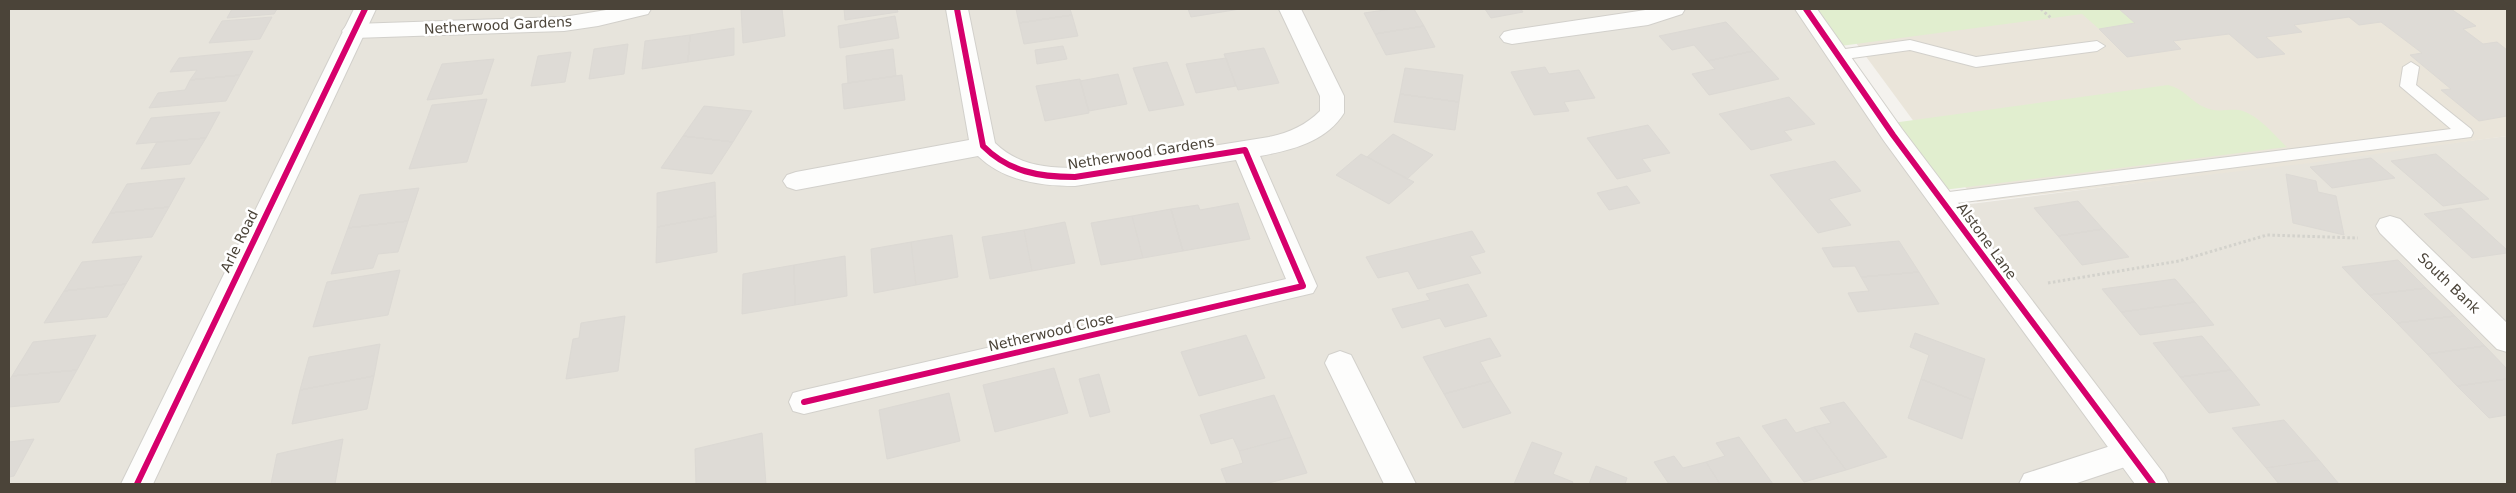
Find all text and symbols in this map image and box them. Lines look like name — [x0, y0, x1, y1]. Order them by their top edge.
street label: Netherwood Gardens — [424, 13, 572, 37]
street label: Netherwood Gardens — [1066, 133, 1216, 173]
street label: Alstone Lane — [1954, 200, 2020, 282]
street label: Arle Road — [217, 207, 261, 275]
street label: South Bank — [2415, 249, 2484, 317]
street label: Netherwood Close — [987, 310, 1115, 354]

